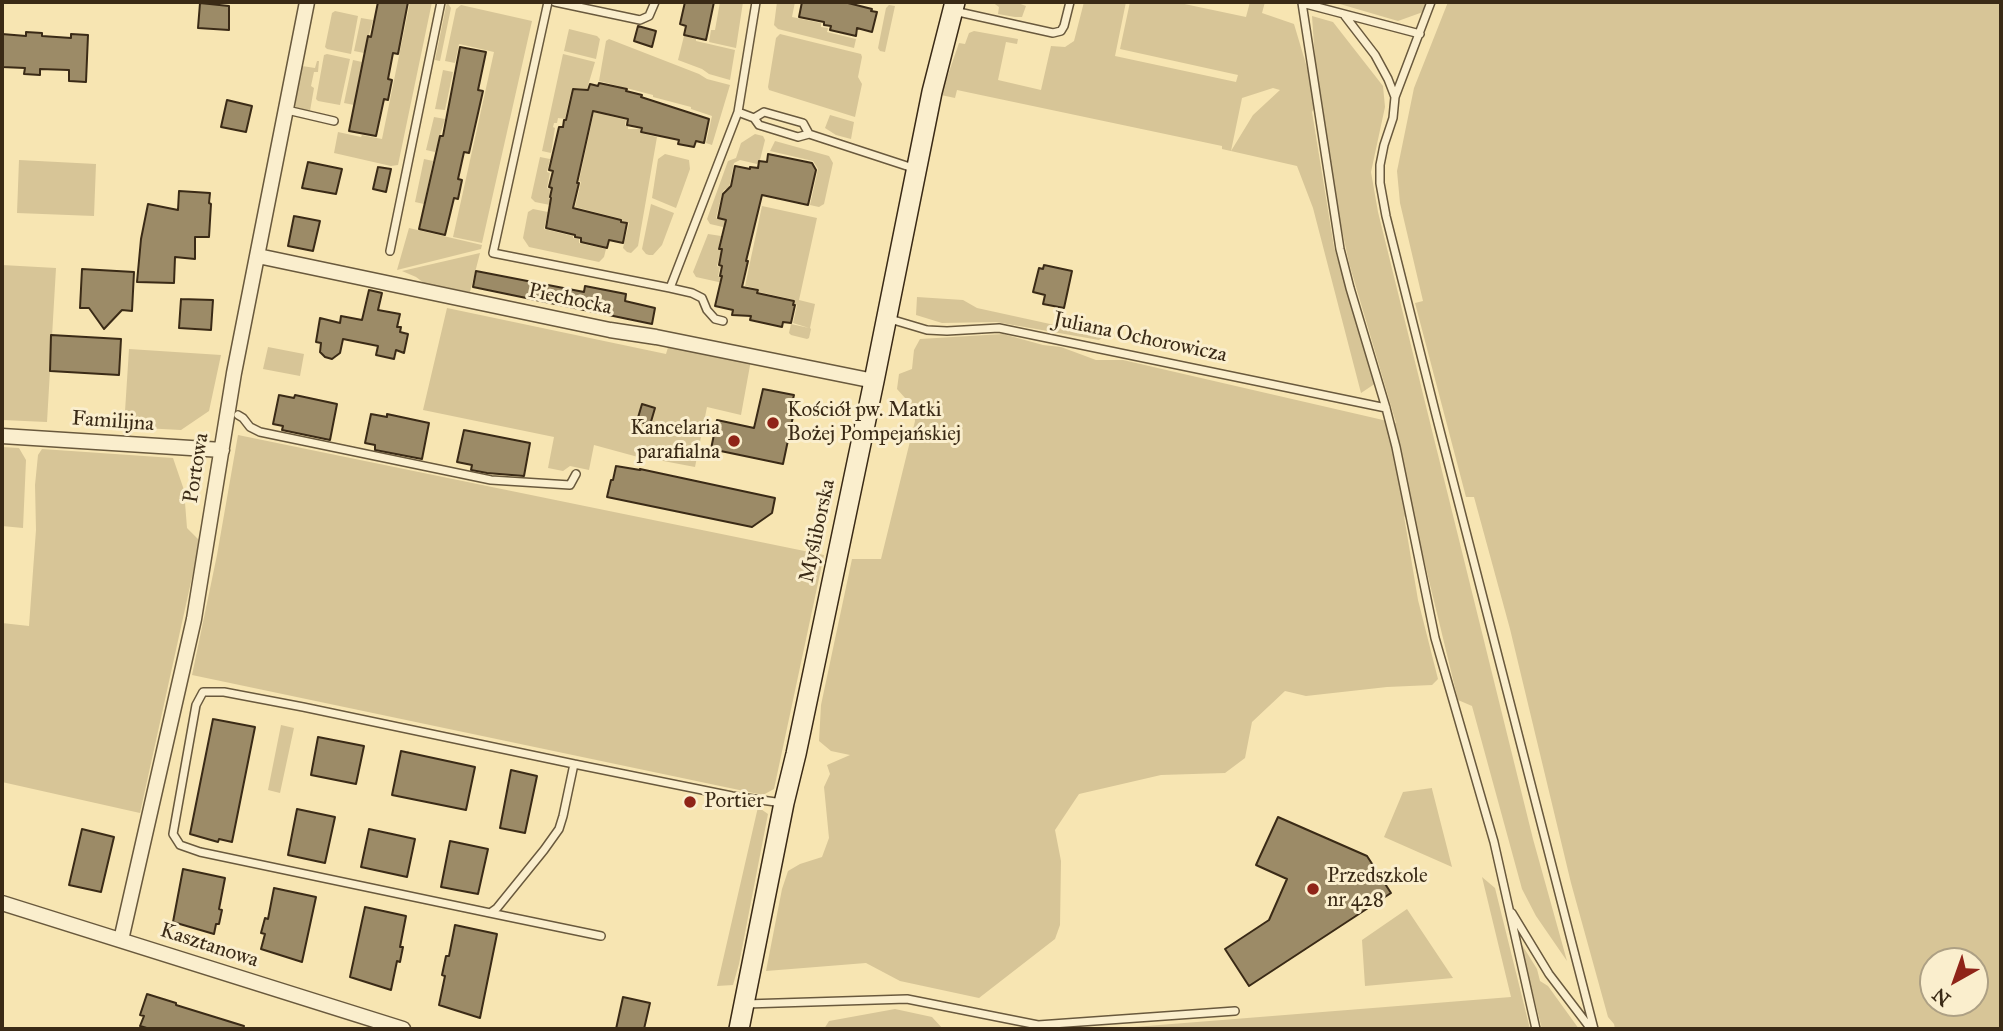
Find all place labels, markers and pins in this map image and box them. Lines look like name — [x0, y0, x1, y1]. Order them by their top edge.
place label: Kościół pw. Matki Bożej Pompejańskiej — [787, 398, 961, 448]
marker: Kościół pw. Matki Bożej Pompejańskiej — [765, 415, 781, 431]
place label: Kancelaria parafialna — [630, 416, 720, 466]
marker: Kancelaria parafialna — [726, 433, 742, 449]
place label: Portier — [704, 789, 764, 815]
marker: Portier — [682, 794, 698, 810]
place label: Przedszkole nr 428 — [1327, 864, 1428, 914]
marker: Przedszkole nr 428 — [1305, 881, 1321, 897]

